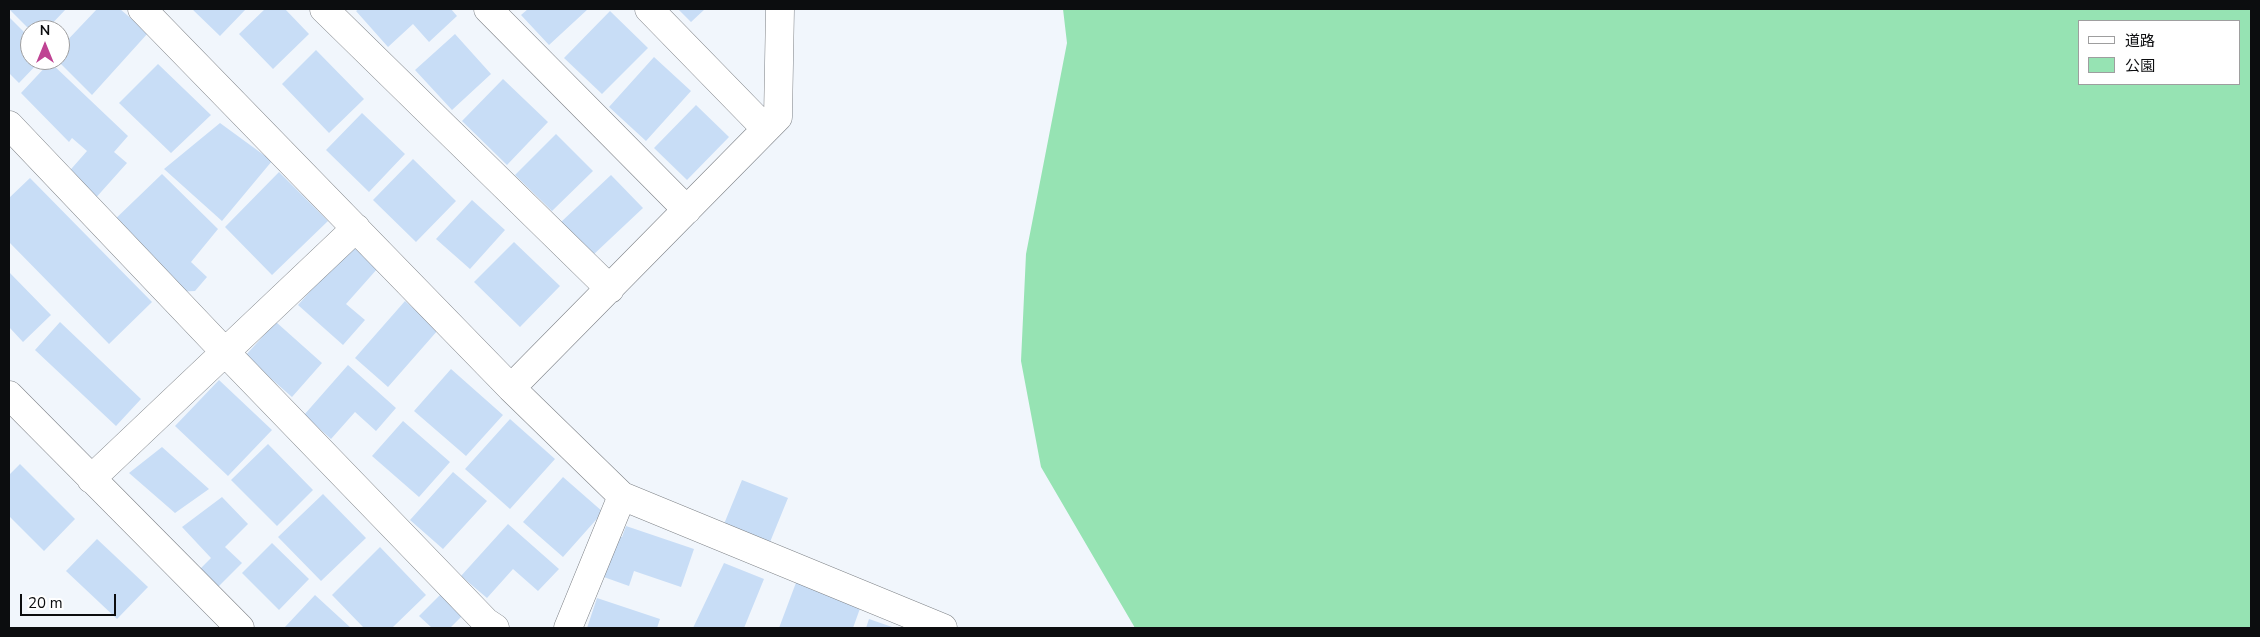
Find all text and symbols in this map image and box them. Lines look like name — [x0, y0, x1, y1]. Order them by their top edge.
north arrow — [20, 20, 70, 70]
legend — [2078, 20, 2240, 85]
text: N — [40, 21, 50, 40]
text: 道路 — [2125, 31, 2155, 51]
text: 公園 — [2125, 56, 2155, 76]
scale bar — [22, 584, 119, 616]
text: 20 m — [28, 593, 63, 613]

